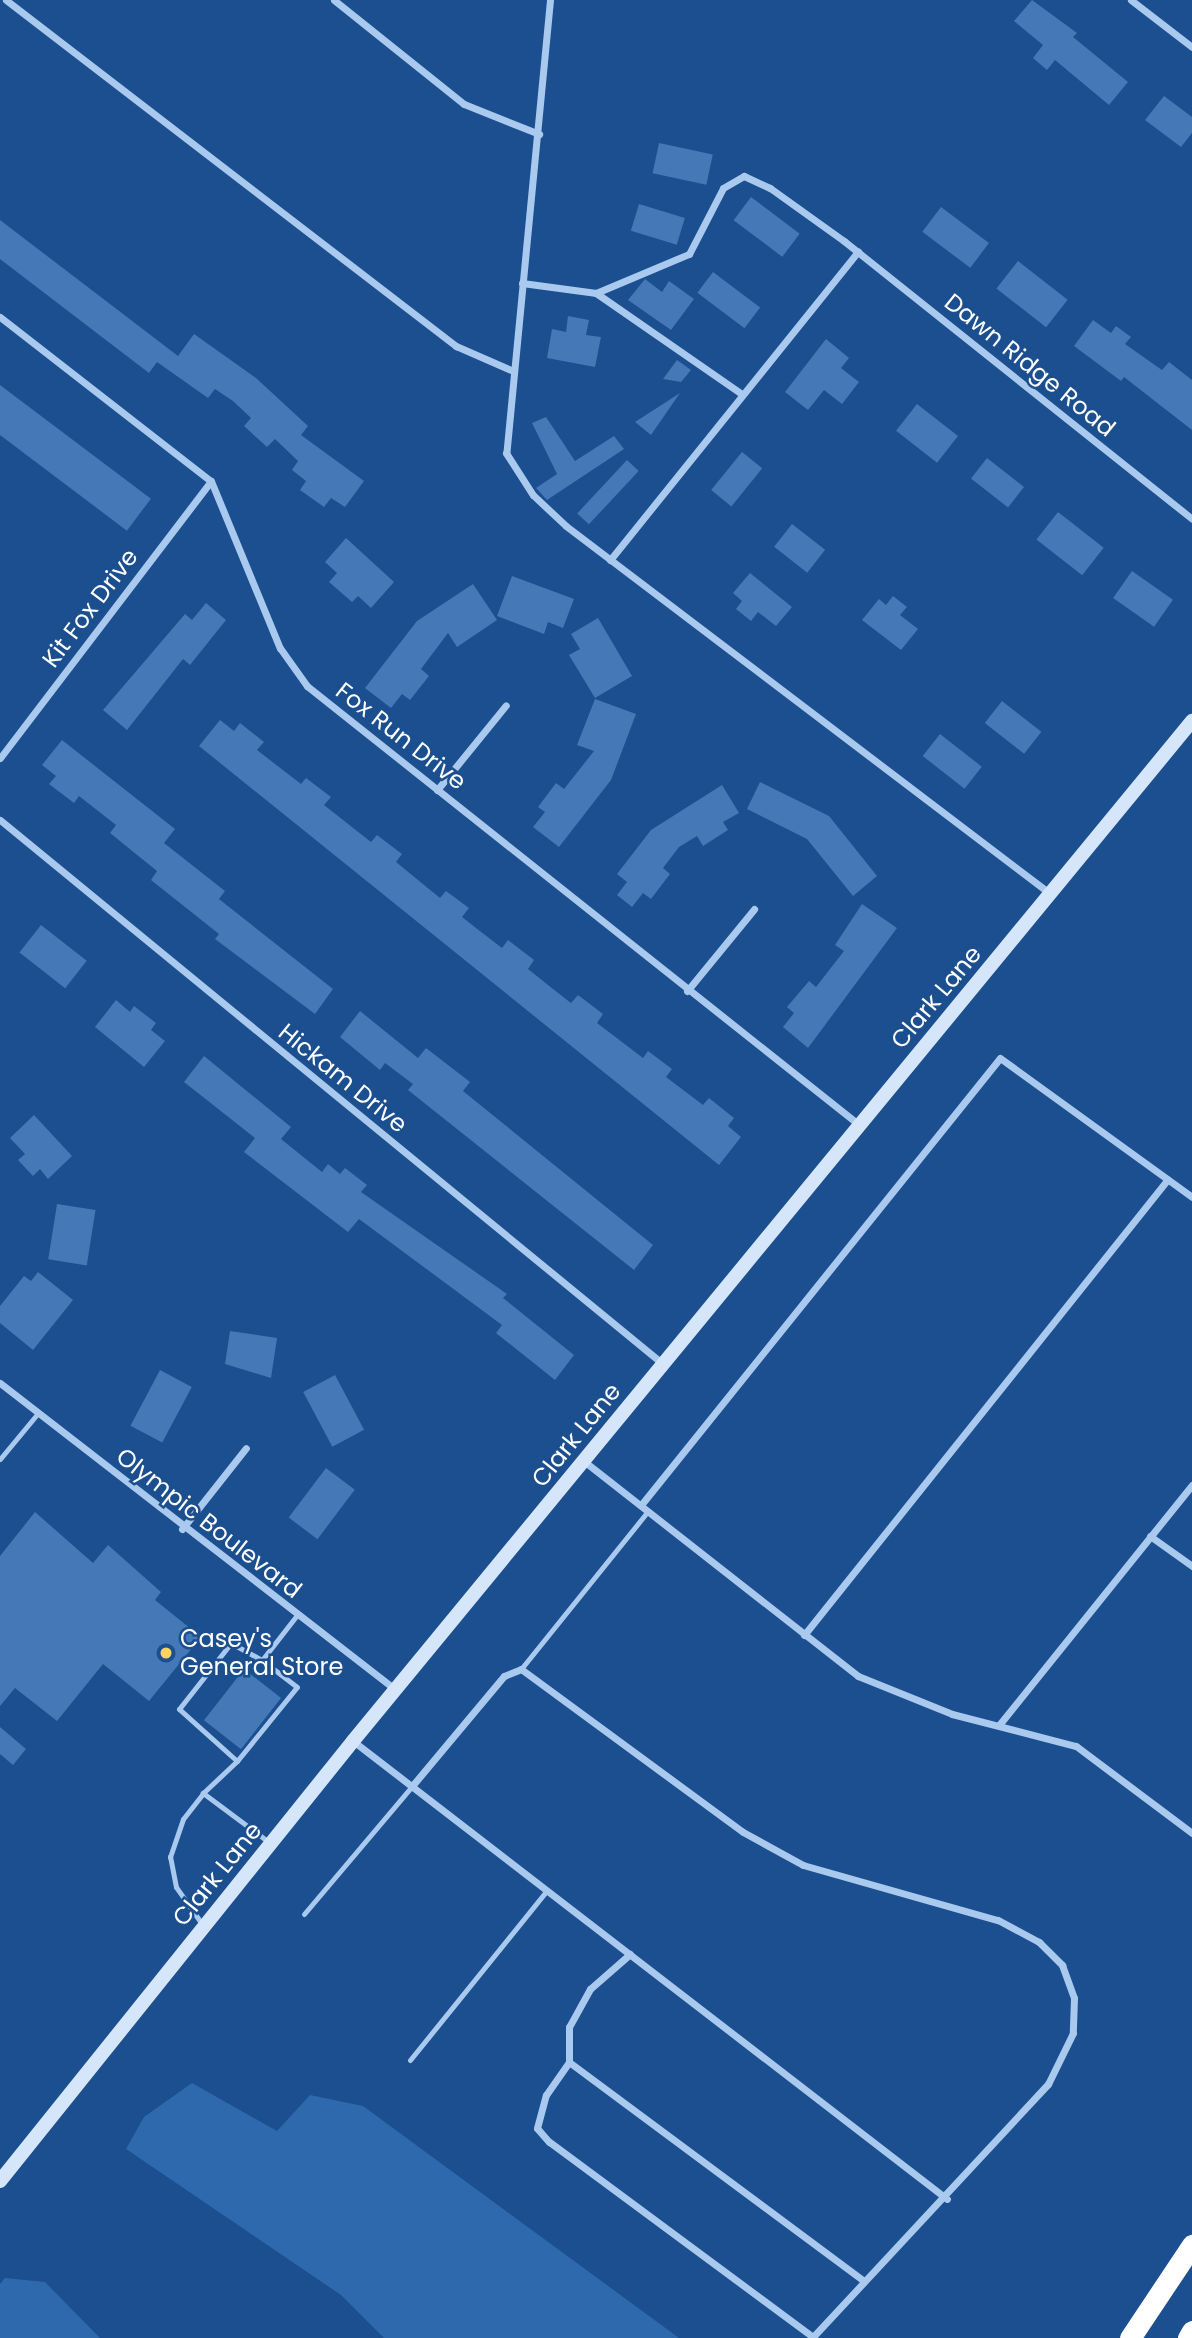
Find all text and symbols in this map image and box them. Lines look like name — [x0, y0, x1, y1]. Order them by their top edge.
street label: Dawn Ridge Road — [939, 287, 1121, 443]
street label: Kit Fox Drive — [36, 543, 144, 673]
street label: Fox Run Drive — [330, 676, 472, 796]
street label: Clark Lane — [885, 940, 987, 1054]
street label: Hickam Drive — [273, 1017, 413, 1139]
street label: Clark Lane — [525, 1377, 627, 1493]
street label: Olympic Boulevard — [111, 1442, 307, 1604]
place label: Casey's General Store — [180, 1625, 343, 1681]
marker: Casey's General Store — [158, 1645, 174, 1661]
street label: Clark Lane — [166, 1816, 268, 1932]

